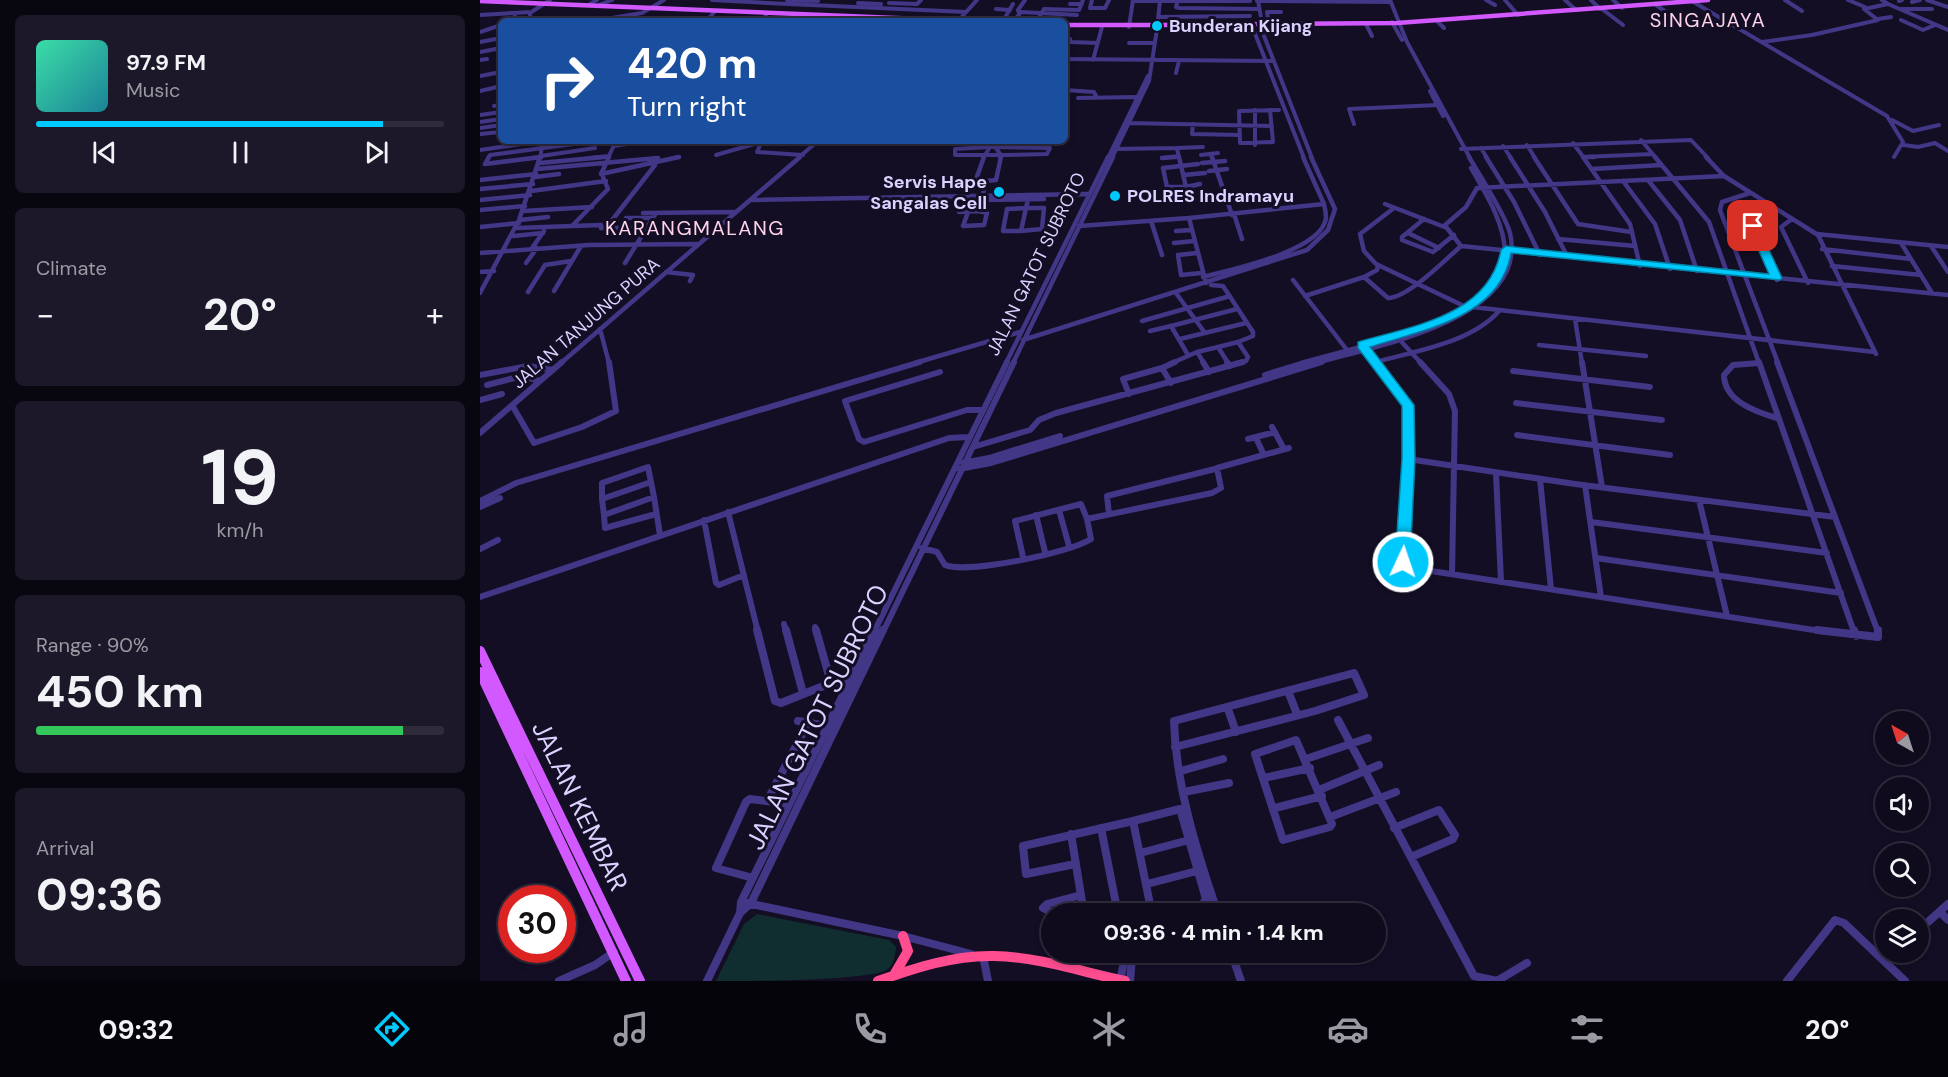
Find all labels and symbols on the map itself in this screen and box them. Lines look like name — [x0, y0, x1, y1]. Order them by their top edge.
district label: SINGAJAYA — [1650, 7, 1766, 33]
place label: Bunderan Kijang — [1169, 14, 1313, 38]
marker: Bunderan Kijang — [1150, 19, 1164, 33]
street label: JALAN GATOT SUBROTO — [981, 168, 1091, 360]
place label: Servis Hape Sangalas Cell — [870, 170, 987, 215]
place label: POLRES Indramayu — [1127, 184, 1294, 208]
marker: Servis Hape Sangalas Cell — [992, 185, 1006, 199]
marker: POLRES Indramayu — [1108, 189, 1122, 203]
pin — [1727, 200, 1778, 251]
district label: KARANGMALANG — [605, 215, 785, 241]
street label: JALAN TANJUNG PURA — [507, 252, 665, 394]
position arrow — [1371, 530, 1435, 594]
street label: JALAN GATOT SUBROTO — [738, 579, 896, 855]
north arrow — [1875, 711, 1929, 765]
street label: JALAN KEMBAR — [524, 715, 636, 897]
speed limit sign: 30 — [498, 885, 576, 963]

